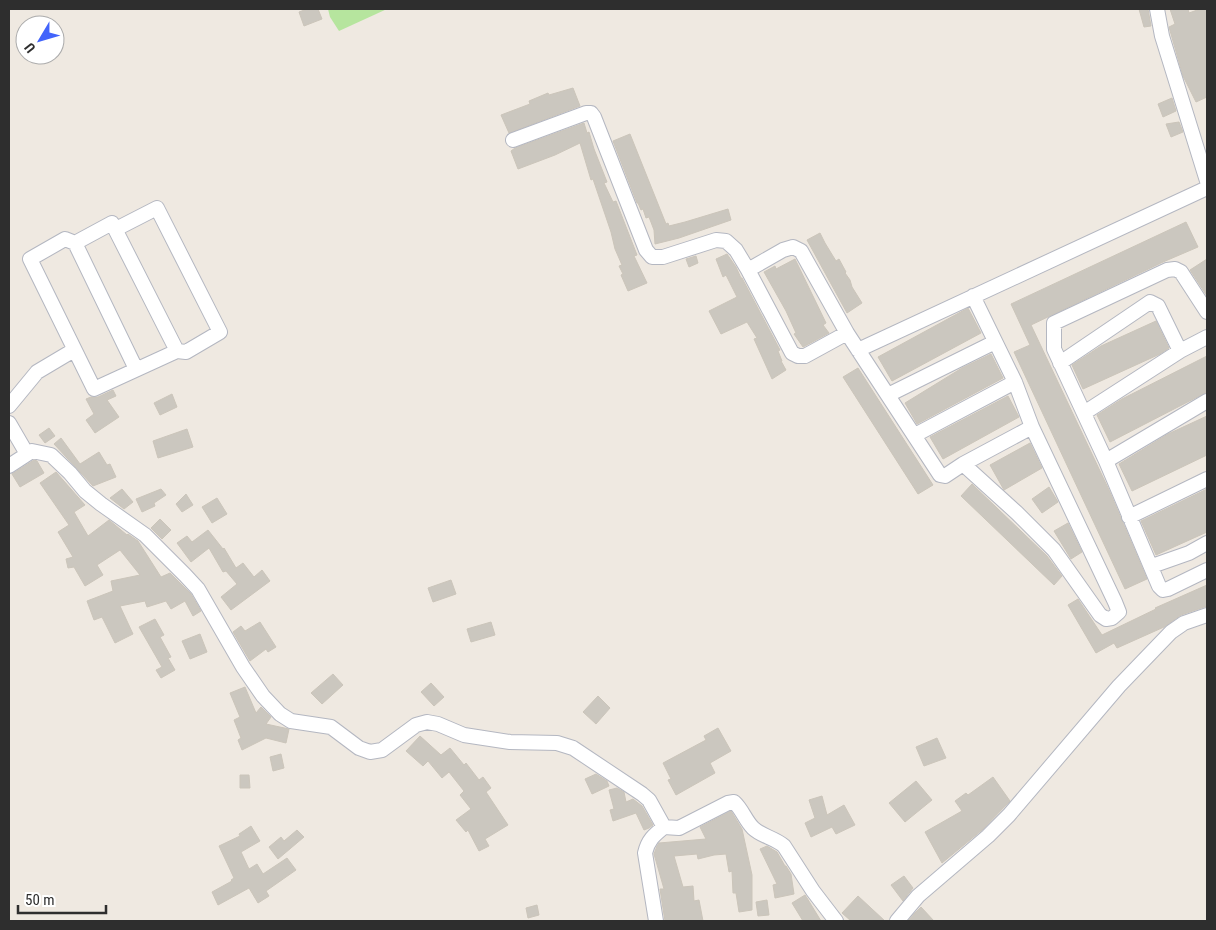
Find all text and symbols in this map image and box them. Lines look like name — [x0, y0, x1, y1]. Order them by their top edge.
north arrow — [15, 15, 65, 65]
text: U — [21, 40, 39, 56]
scale bar — [18, 882, 105, 914]
text: 50 m — [25, 891, 55, 909]

